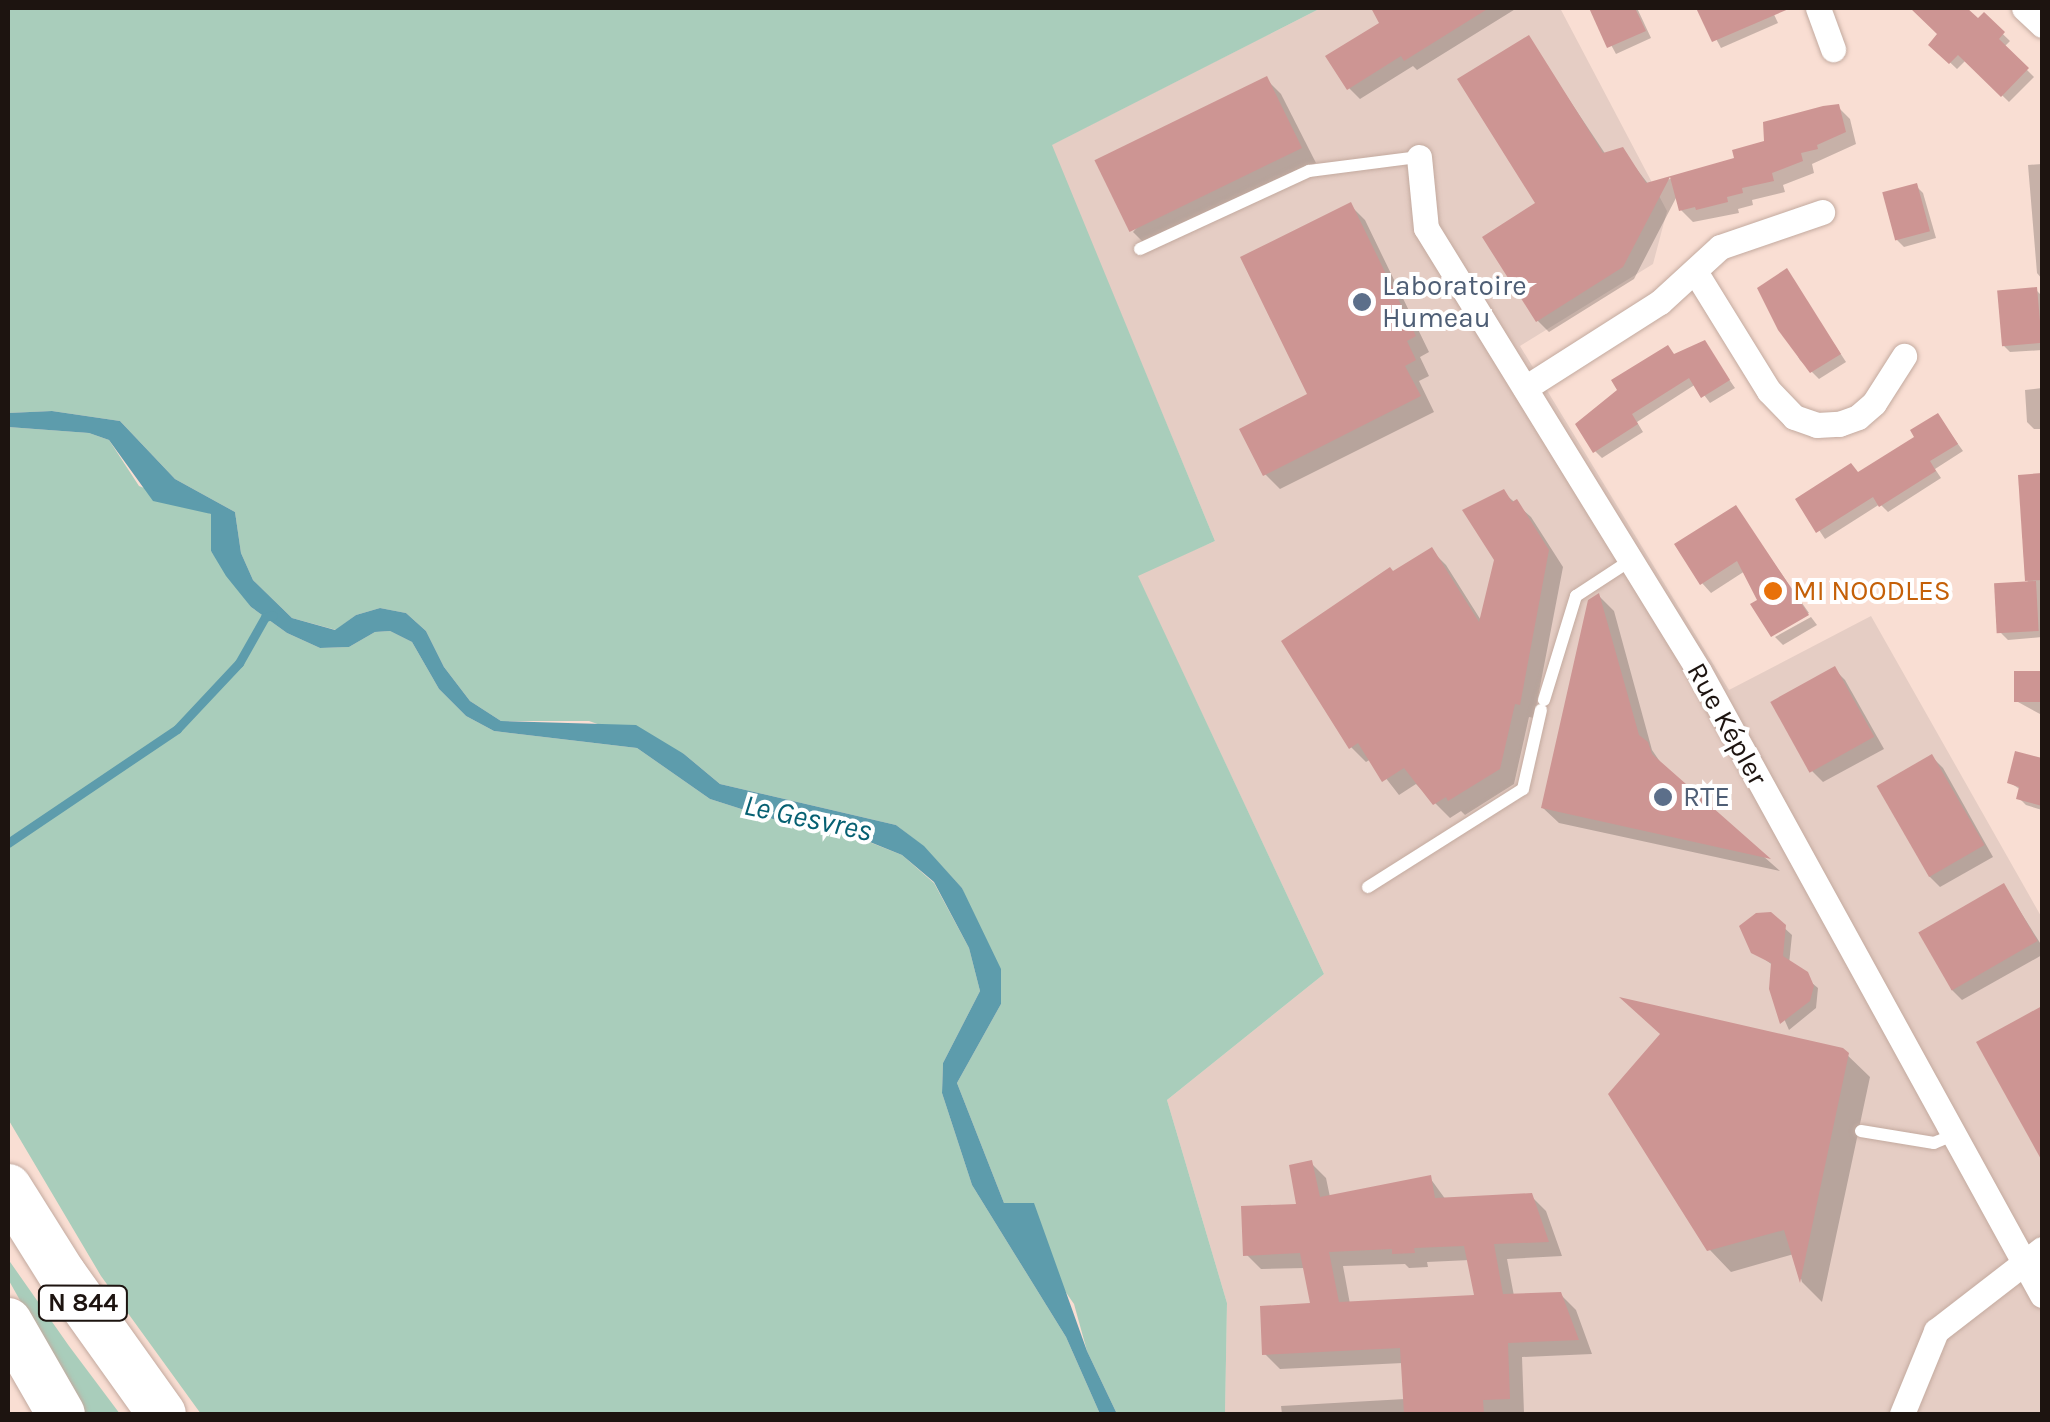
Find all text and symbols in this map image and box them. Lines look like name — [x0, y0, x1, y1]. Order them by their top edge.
place label: Laboratoire Humeau — [1382, 269, 1527, 335]
marker: Laboratoire Humeau — [1351, 291, 1373, 313]
place label: MI NOODLES — [1793, 574, 1951, 608]
marker: MI NOODLES — [1762, 580, 1784, 602]
street label: Rue Képler — [1680, 657, 1774, 791]
place label: RTE — [1683, 780, 1730, 814]
marker: RTE — [1652, 786, 1674, 808]
water label: Le Gesvres — [740, 787, 876, 849]
road number: N 844 — [36, 1283, 130, 1323]

